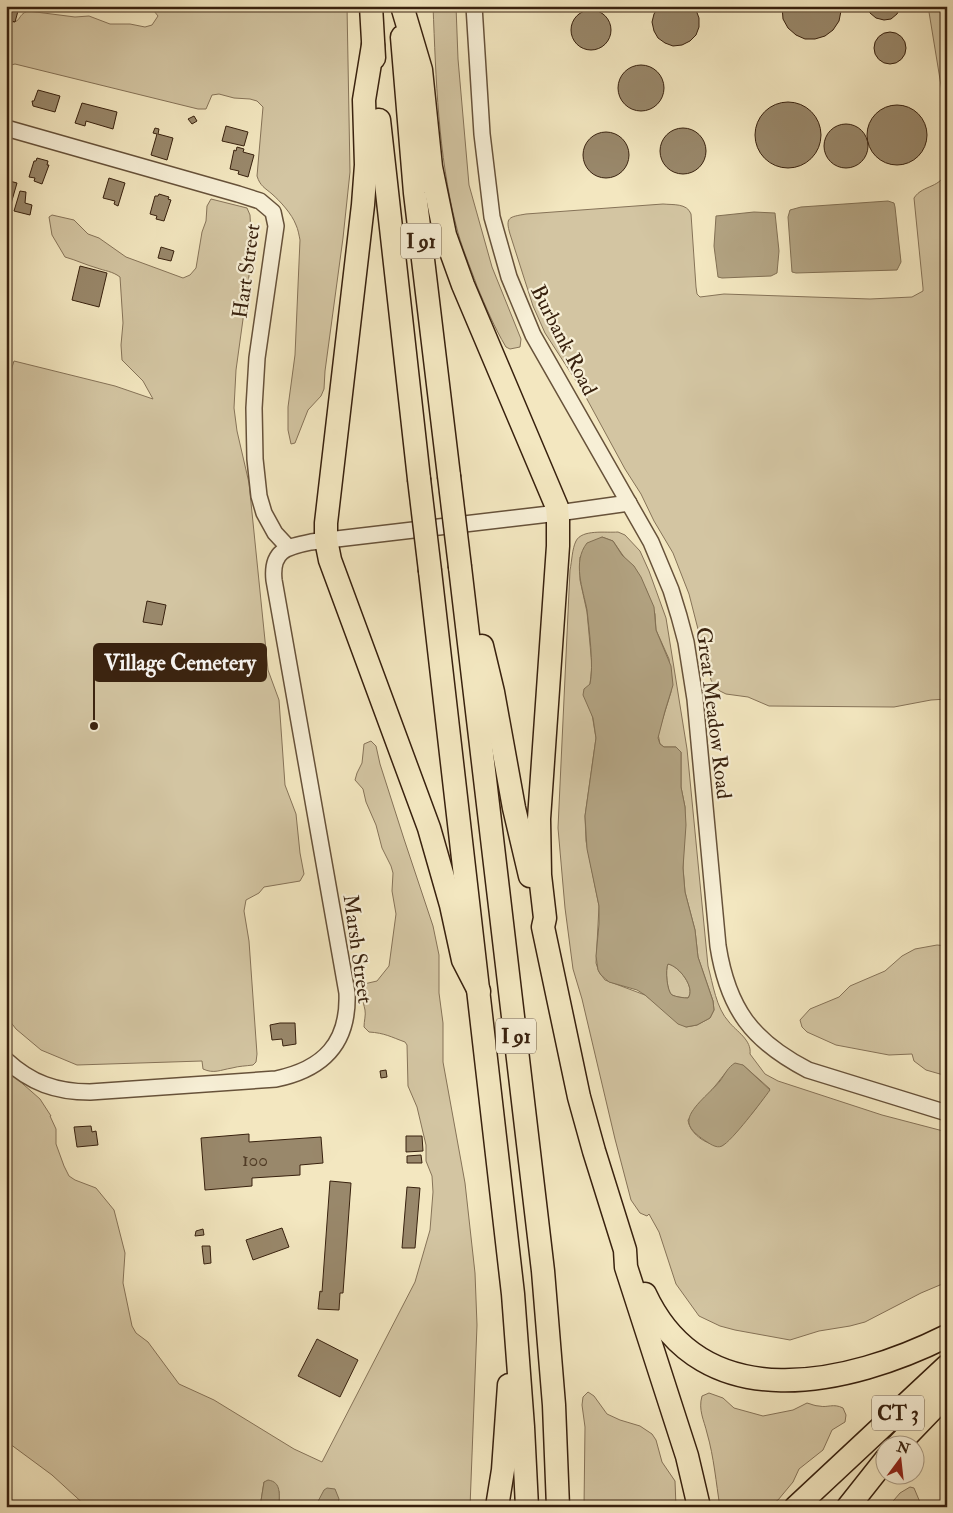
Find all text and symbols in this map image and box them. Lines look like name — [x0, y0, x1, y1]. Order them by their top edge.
street label: Hart Street — [226, 222, 267, 320]
road number: I 91 — [401, 224, 441, 258]
street label: Burbank Road — [524, 280, 603, 401]
street label: Great Meadow Road — [690, 626, 738, 801]
callout: Village Cemetery — [94, 644, 266, 681]
text: Village Cemetery — [103, 649, 257, 678]
street label: Marsh Street — [336, 893, 379, 1006]
road number: I 91 — [496, 1018, 536, 1054]
house number: 100 — [242, 1148, 268, 1172]
road number: CT 3 — [872, 1396, 924, 1430]
north arrow — [876, 1436, 926, 1486]
text: N — [894, 1438, 912, 1458]

